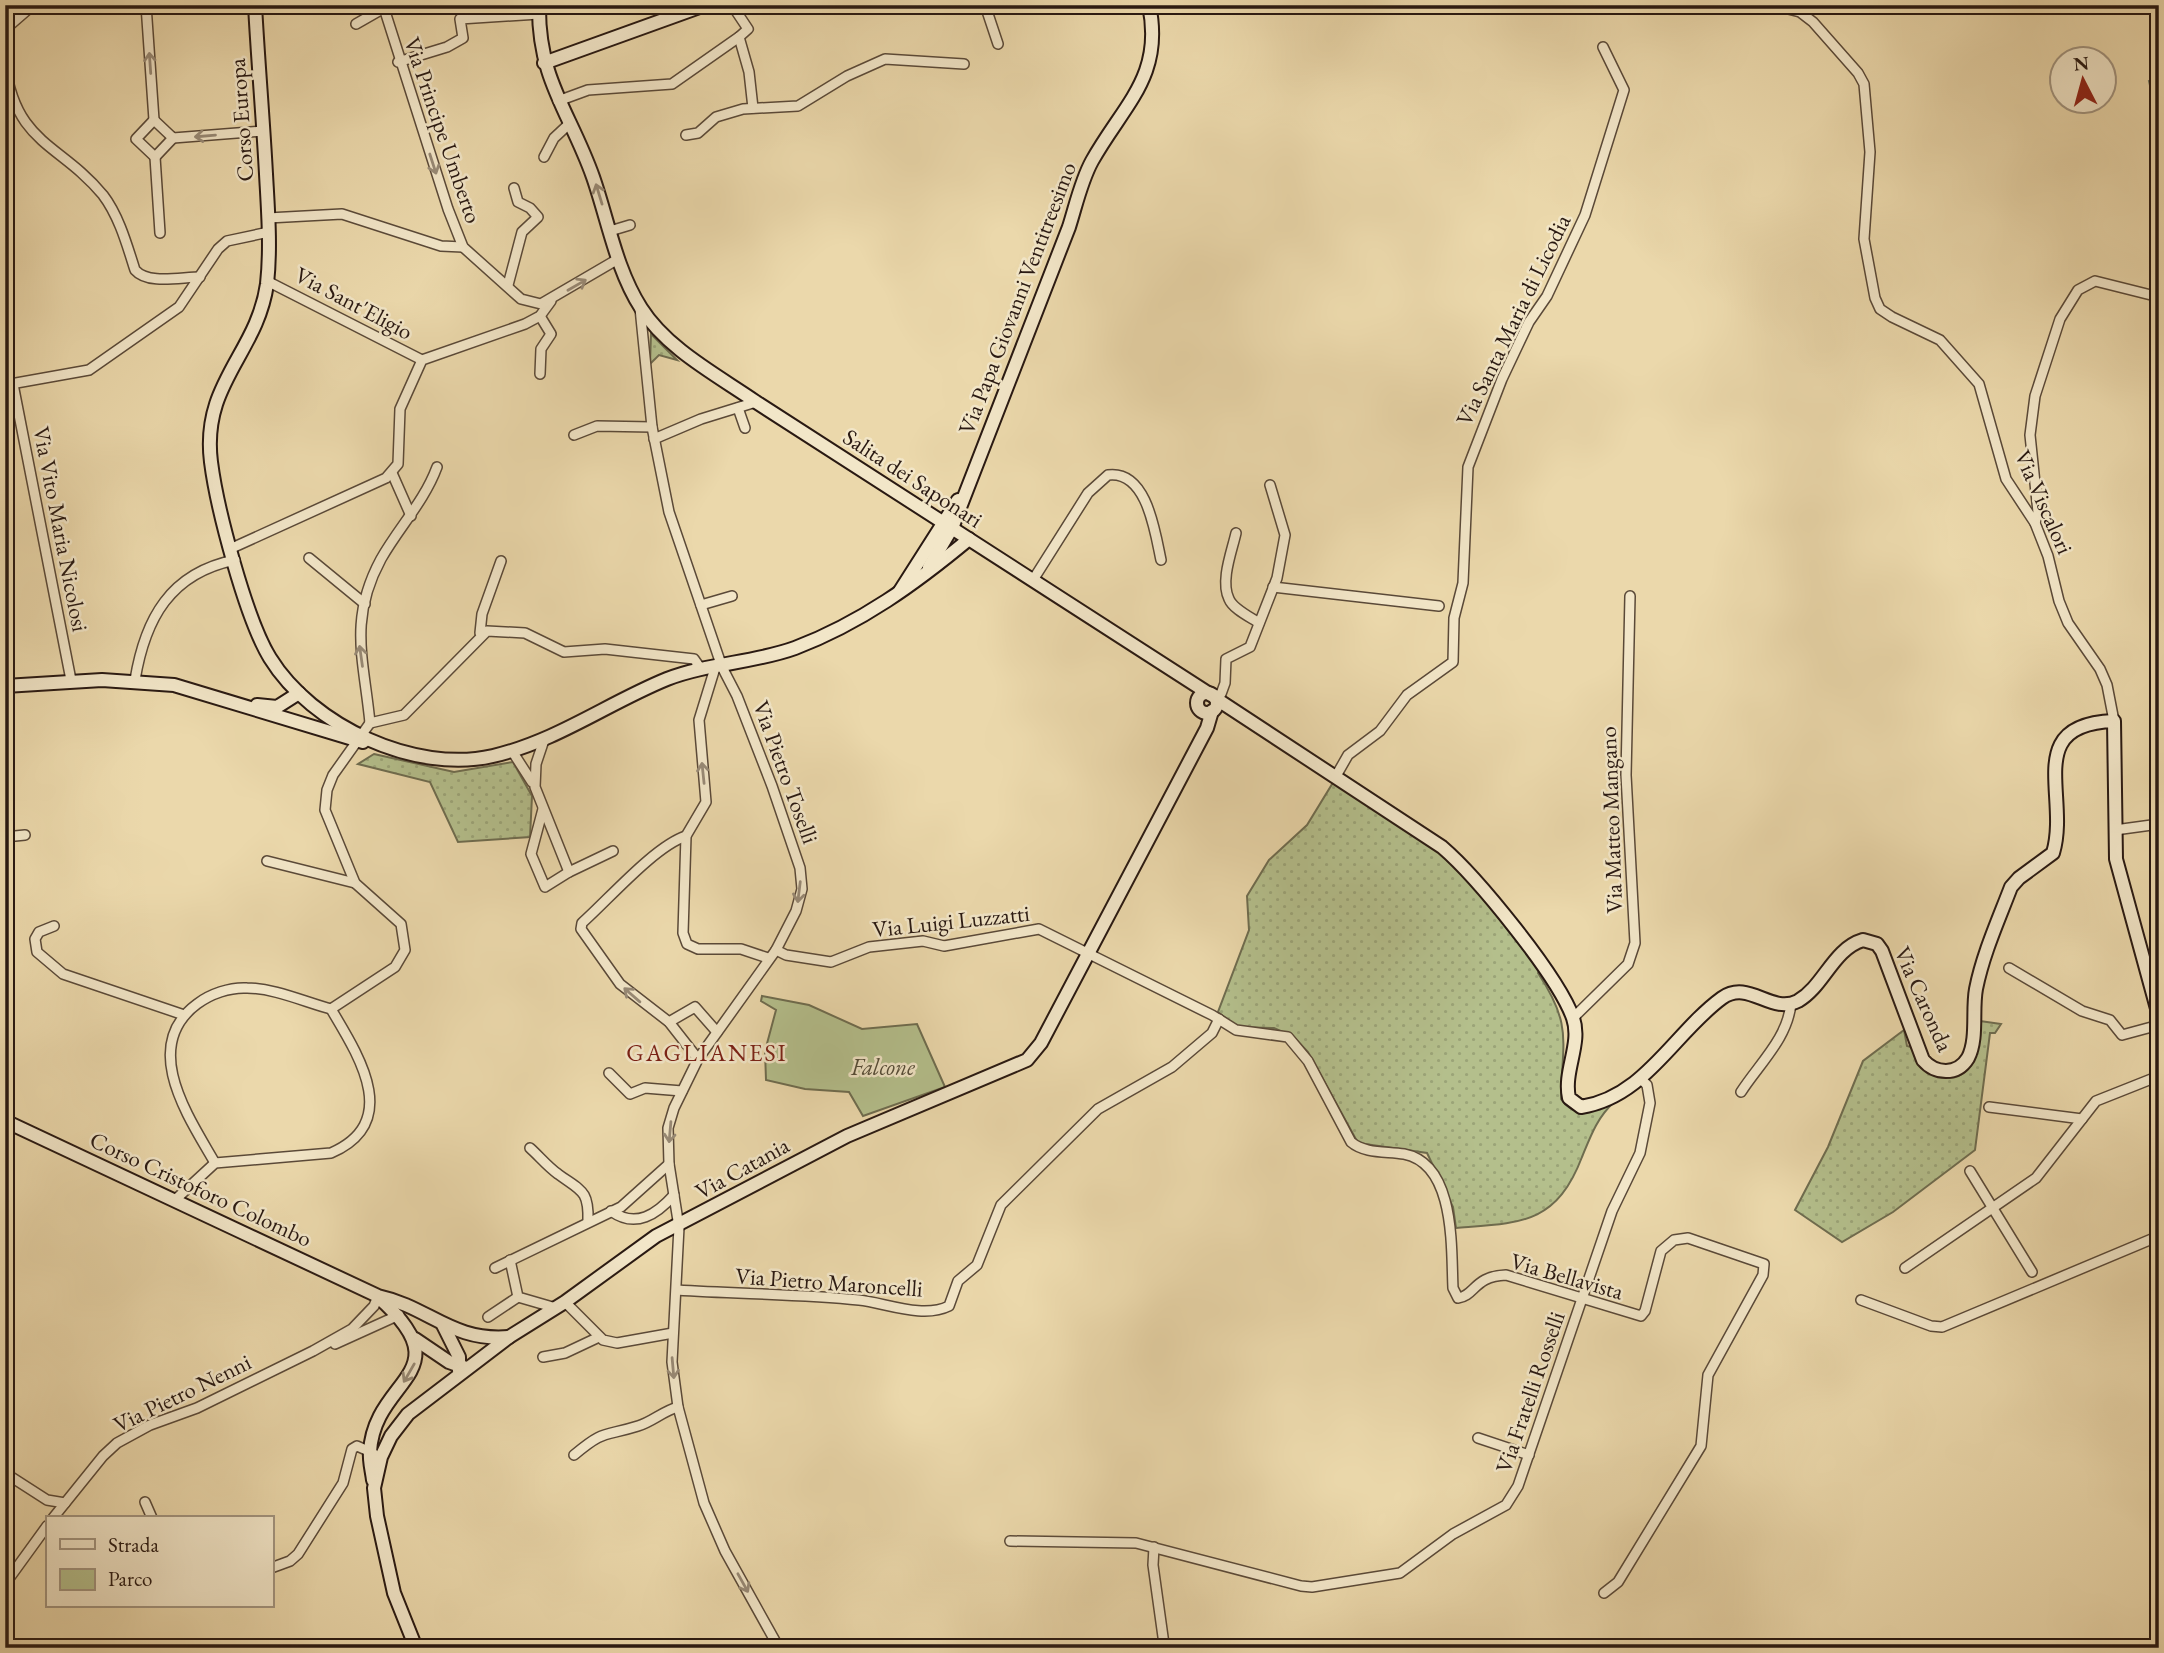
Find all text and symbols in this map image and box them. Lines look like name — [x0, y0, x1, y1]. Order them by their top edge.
street label: Via Principe Umberto — [397, 33, 489, 227]
north arrow — [2048, 46, 2118, 116]
text: N — [2072, 50, 2091, 77]
one-way arrow — [143, 52, 156, 75]
street label: Corso Europa — [222, 56, 260, 183]
one-way arrow — [194, 130, 217, 143]
one-way arrow — [427, 152, 440, 174]
street label: Via Papa Giovanni Ventitreesimo — [951, 158, 1083, 438]
one-way arrow — [591, 183, 604, 205]
street label: Via Santa Maria di Licodia — [1449, 209, 1578, 431]
street label: Via Sant'Eligio — [290, 259, 418, 347]
one-way arrow — [567, 278, 587, 292]
street label: Salita dei Saponari — [837, 422, 989, 535]
street label: Via Vito Maria Nicolosi — [26, 424, 96, 635]
street label: Via Viscalori — [2008, 445, 2080, 559]
one-way arrow — [354, 645, 367, 668]
street label: Via Pietro Toselli — [746, 696, 826, 848]
street label: Via Matteo Mangano — [1593, 726, 1629, 914]
one-way arrow — [697, 762, 710, 785]
one-way arrow — [793, 880, 806, 903]
street label: Via Luigi Luzzatti — [871, 898, 1031, 944]
street label: Via Caronda — [1888, 942, 1961, 1057]
one-way arrow — [623, 987, 641, 1003]
district label: GAGLIANESI — [626, 1037, 788, 1068]
park label: Falcone — [850, 1052, 916, 1082]
one-way arrow — [663, 1120, 676, 1143]
street label: Corso Cristoforo Colombo — [85, 1124, 317, 1254]
street label: Via Catania — [690, 1129, 795, 1206]
street label: Via Bellavista — [1507, 1246, 1628, 1307]
street label: Via Pietro Maroncelli — [734, 1260, 924, 1304]
street label: Via Fratelli Rosselli — [1488, 1307, 1572, 1477]
street label: Via Pietro Nenni — [108, 1347, 256, 1439]
one-way arrow — [667, 1357, 680, 1379]
one-way arrow — [401, 1362, 415, 1382]
legend — [46, 1516, 273, 1608]
text: Strada — [108, 1531, 159, 1558]
text: Parco — [108, 1565, 152, 1592]
one-way arrow — [736, 1572, 750, 1592]

